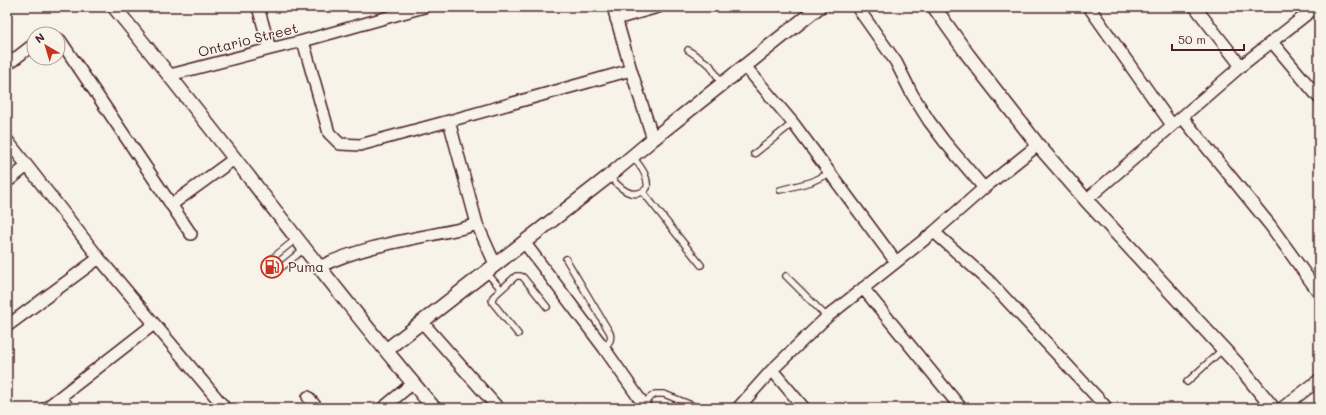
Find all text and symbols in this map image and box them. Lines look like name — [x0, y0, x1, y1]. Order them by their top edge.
street label: Ontario Street — [196, 18, 300, 61]
north arrow — [26, 26, 66, 66]
scale bar — [1172, 26, 1244, 52]
text: N — [32, 29, 47, 46]
text: 50 m — [1178, 31, 1206, 47]
fuel station icon: Puma — [259, 254, 285, 280]
place label: Puma — [288, 257, 324, 276]

